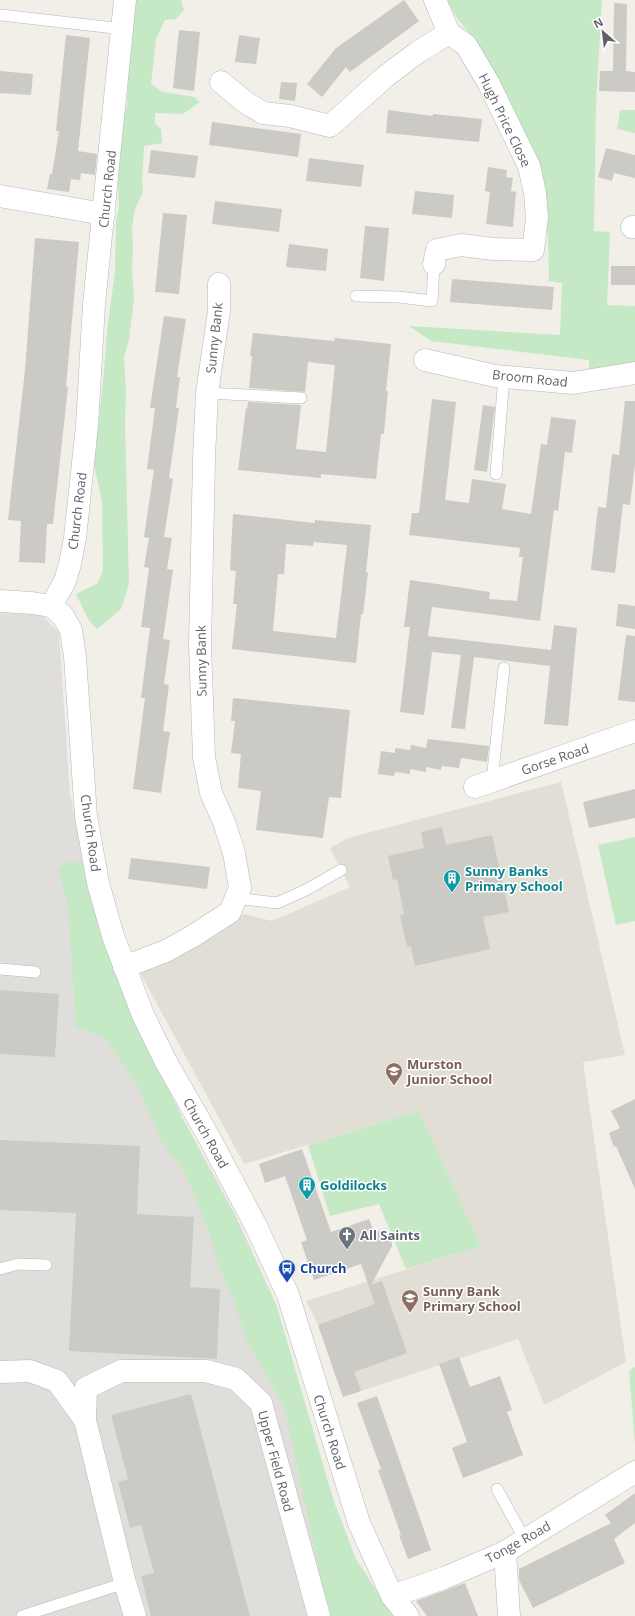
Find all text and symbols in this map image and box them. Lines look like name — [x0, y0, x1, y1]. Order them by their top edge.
north arrow — [583, 12, 623, 52]
text: N — [591, 14, 606, 31]
street label: Hugh Price Close — [475, 70, 535, 170]
street label: Church Road — [94, 149, 120, 229]
street label: Sunny Bank — [201, 301, 227, 374]
street label: Broom Road — [491, 365, 569, 391]
street label: Church Road — [63, 471, 91, 551]
street label: Sunny Bank — [191, 625, 211, 697]
street label: Gorse Road — [519, 739, 591, 779]
street label: Church Road — [77, 793, 105, 873]
place label: Sunny Banks Primary School — [465, 862, 563, 895]
building icon: Sunny Banks Primary School — [442, 868, 462, 893]
place label: Murston Junior School — [406, 1055, 492, 1088]
school or university icon: Murston Junior School — [384, 1061, 404, 1086]
street label: Church Road — [179, 1095, 233, 1171]
building icon: Goldilocks — [297, 1175, 317, 1200]
place label: Goldilocks — [320, 1176, 387, 1194]
church icon: All Saints — [337, 1225, 357, 1250]
place label: All Saints — [360, 1226, 420, 1244]
bus stop icon: Church — [277, 1258, 297, 1283]
place label: Church — [300, 1259, 347, 1277]
place label: Sunny Bank Primary School — [423, 1282, 521, 1315]
school or university icon: Sunny Bank Primary School — [400, 1288, 420, 1313]
street label: Church Road — [309, 1392, 351, 1472]
street label: Upper Field Road — [254, 1408, 298, 1514]
street label: Tonge Road — [482, 1517, 554, 1567]

